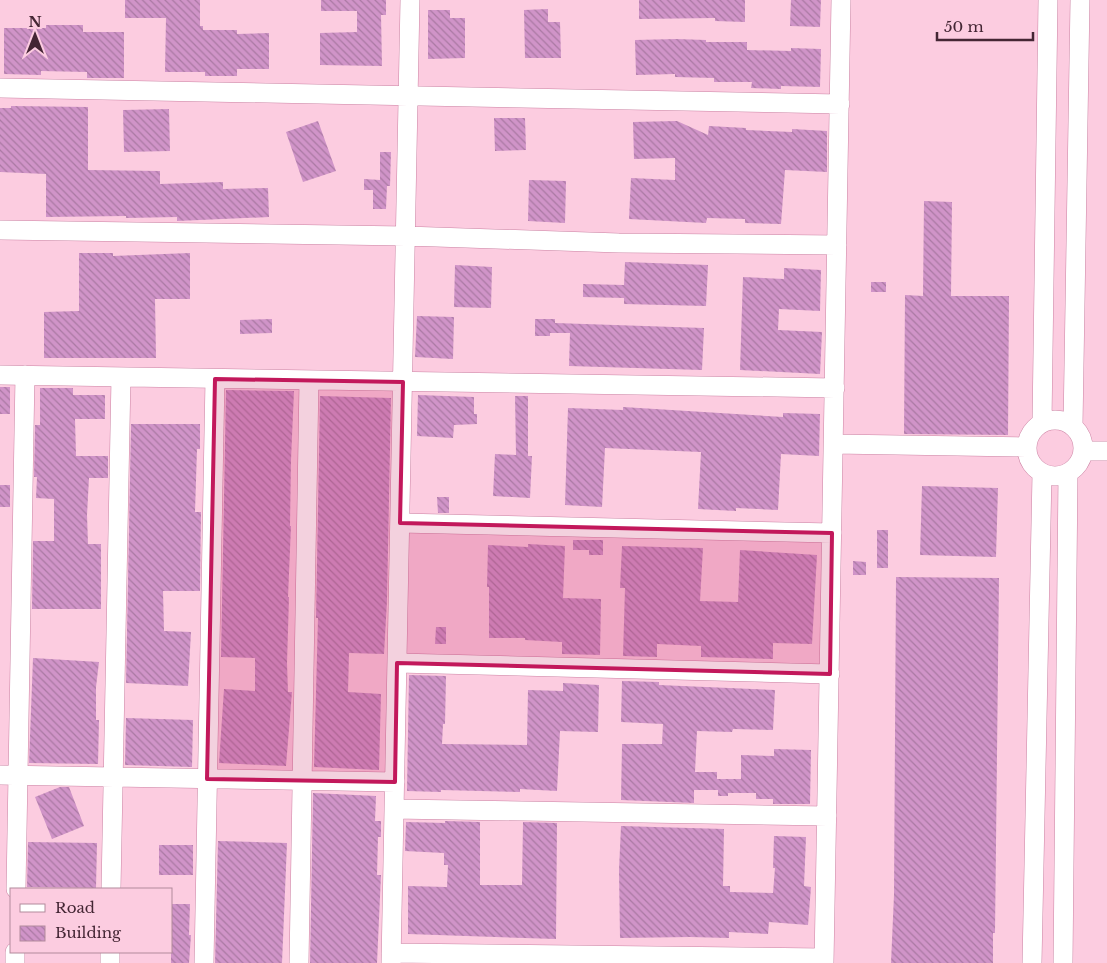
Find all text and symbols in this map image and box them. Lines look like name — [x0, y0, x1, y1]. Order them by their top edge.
north arrow — [10, 10, 60, 60]
scale bar — [937, 10, 1033, 42]
text: N — [28, 13, 42, 31]
text: 50 m — [944, 17, 984, 36]
legend — [10, 888, 172, 953]
text: Road — [55, 898, 95, 917]
text: Building — [55, 923, 122, 942]

